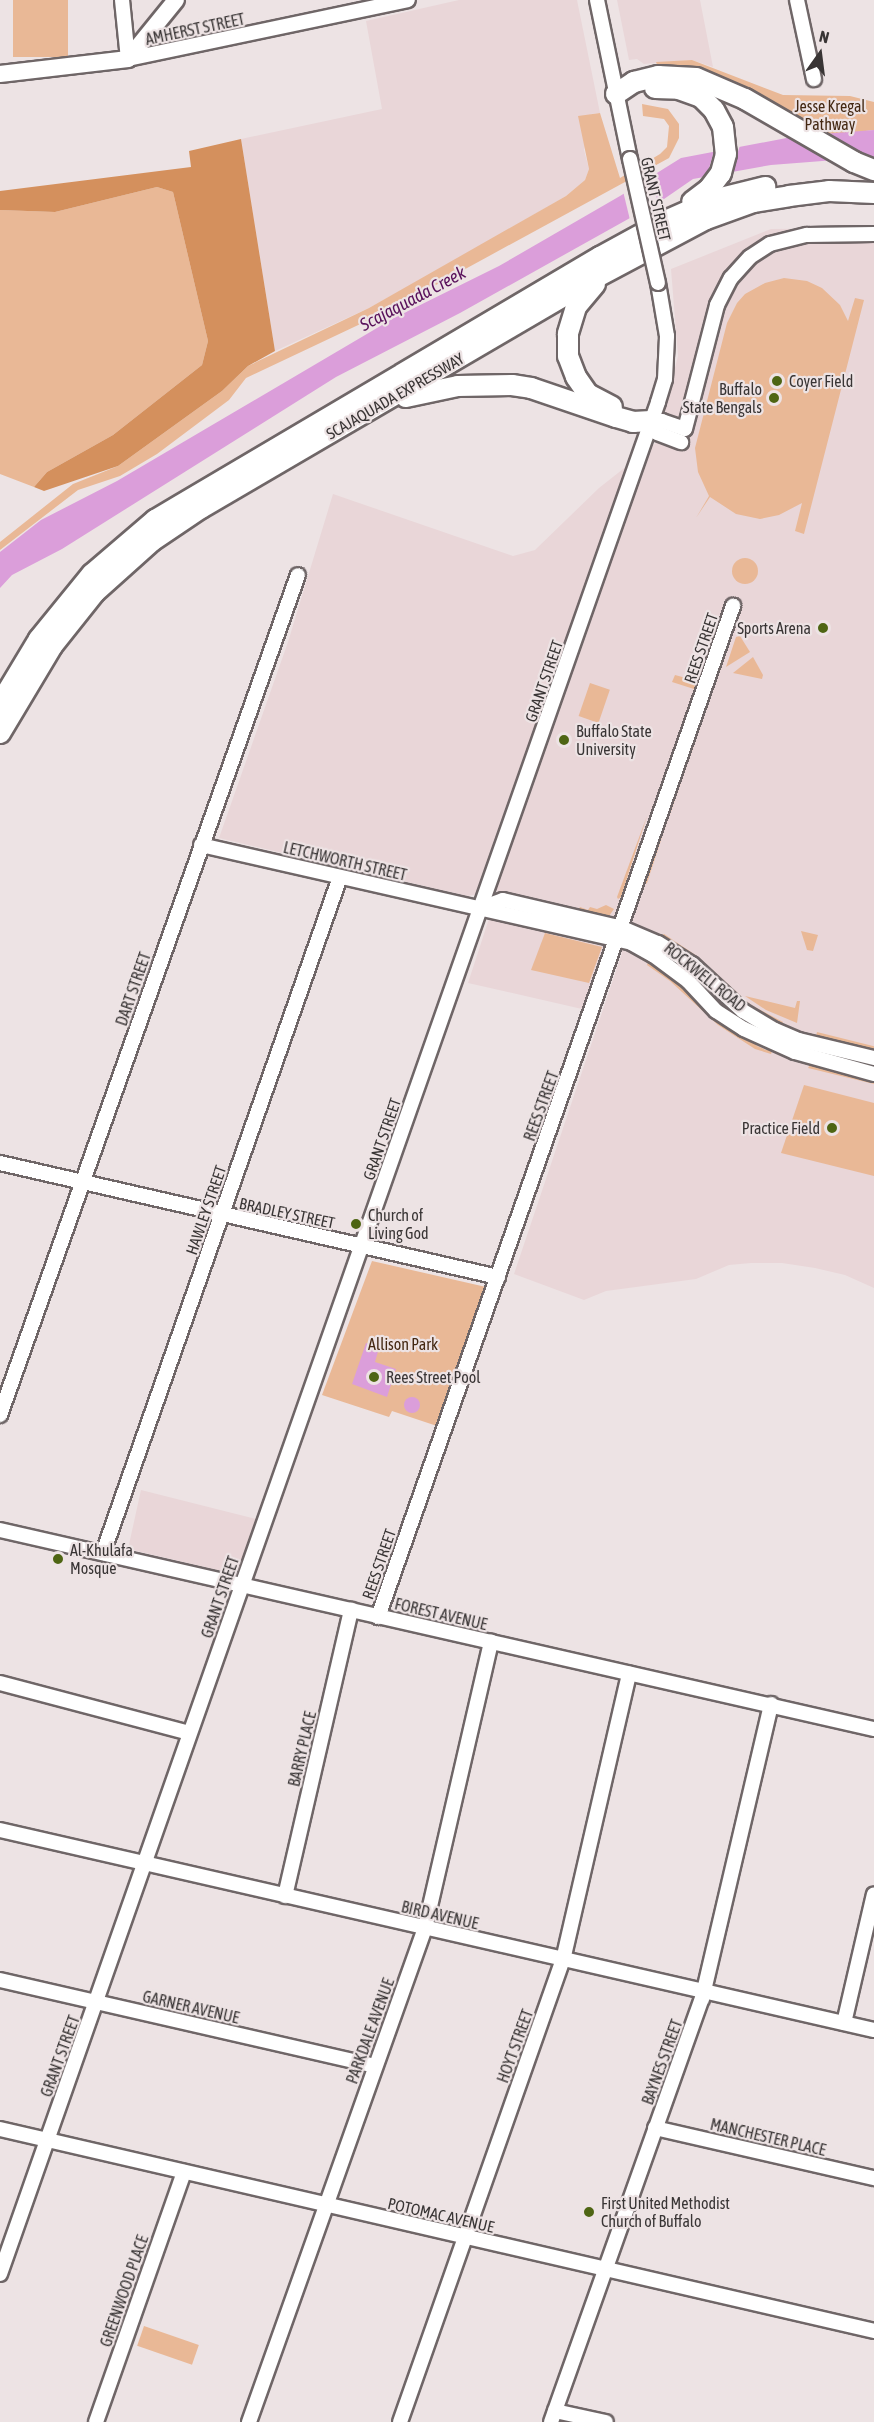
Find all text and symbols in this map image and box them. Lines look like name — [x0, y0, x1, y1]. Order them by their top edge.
street label: AMHERST STREET — [144, 9, 246, 49]
north arrow — [790, 24, 850, 84]
text: N — [818, 27, 831, 46]
park label: Jesse Kregal Pathway — [794, 96, 866, 134]
street label: GRANT STREET — [637, 155, 675, 243]
water label: Scajaquada Creek — [356, 262, 470, 336]
street label: SCAJAQUADA EXPRESSWAY — [323, 349, 467, 443]
place label: Coyer Field — [789, 371, 853, 391]
marker: Coyer Field — [770, 374, 784, 388]
place label: Buffalo State Bengals — [683, 379, 762, 417]
marker: Buffalo State Bengals — [767, 391, 781, 405]
street label: REES STREET — [680, 610, 722, 686]
place label: Sports Arena — [737, 618, 811, 638]
marker: Sports Arena — [816, 621, 830, 635]
street label: GRANT STREET — [521, 638, 567, 724]
place label: Buffalo State University — [576, 721, 652, 759]
marker: Buffalo State University — [557, 733, 571, 747]
street label: LETCHWORTH STREET — [282, 837, 408, 885]
street label: ROCKWELL ROAD — [660, 938, 750, 1016]
street label: DART STREET — [111, 950, 155, 1028]
street label: REES STREET — [520, 1068, 562, 1144]
street label: GRANT STREET — [359, 1096, 405, 1182]
place label: Practice Field — [742, 1118, 820, 1138]
marker: Practice Field — [825, 1121, 839, 1135]
street label: HAWLEY STREET — [182, 1163, 230, 1257]
street label: BRADLEY STREET — [238, 1194, 336, 1232]
place label: Church of Living God — [368, 1205, 429, 1243]
marker: Church of Living God — [349, 1217, 363, 1231]
park label: Allison Park — [368, 1334, 438, 1354]
place label: Rees Street Pool — [386, 1367, 481, 1387]
marker: Rees Street Pool — [367, 1370, 381, 1384]
street label: REES STREET — [358, 1526, 400, 1602]
place label: Al-Khulafa Mosque — [70, 1540, 133, 1578]
marker: Al-Khulafa Mosque — [51, 1552, 65, 1566]
street label: GRANT STREET — [197, 1554, 243, 1640]
street label: FOREST AVENUE — [393, 1594, 489, 1634]
street label: BARRY PLACE — [284, 1710, 320, 1788]
street label: BIRD AVENUE — [400, 1897, 480, 1933]
street label: PARKDALE AVENUE — [342, 1976, 398, 2086]
street label: GARNER AVENUE — [141, 1987, 241, 2027]
street label: HOYT STREET — [493, 2007, 537, 2085]
street label: GRANT STREET — [36, 2013, 84, 2099]
street label: BAYNES STREET — [638, 2017, 686, 2107]
street label: MANCHESTER PLACE — [708, 2114, 828, 2160]
street label: POTOMAC AVENUE — [386, 2193, 496, 2237]
place label: First United Methodist Church of Buffalo — [601, 2193, 730, 2231]
marker: First United Methodist Church of Buffalo — [582, 2205, 596, 2219]
street label: GREENWOOD PLACE — [96, 2233, 152, 2349]

